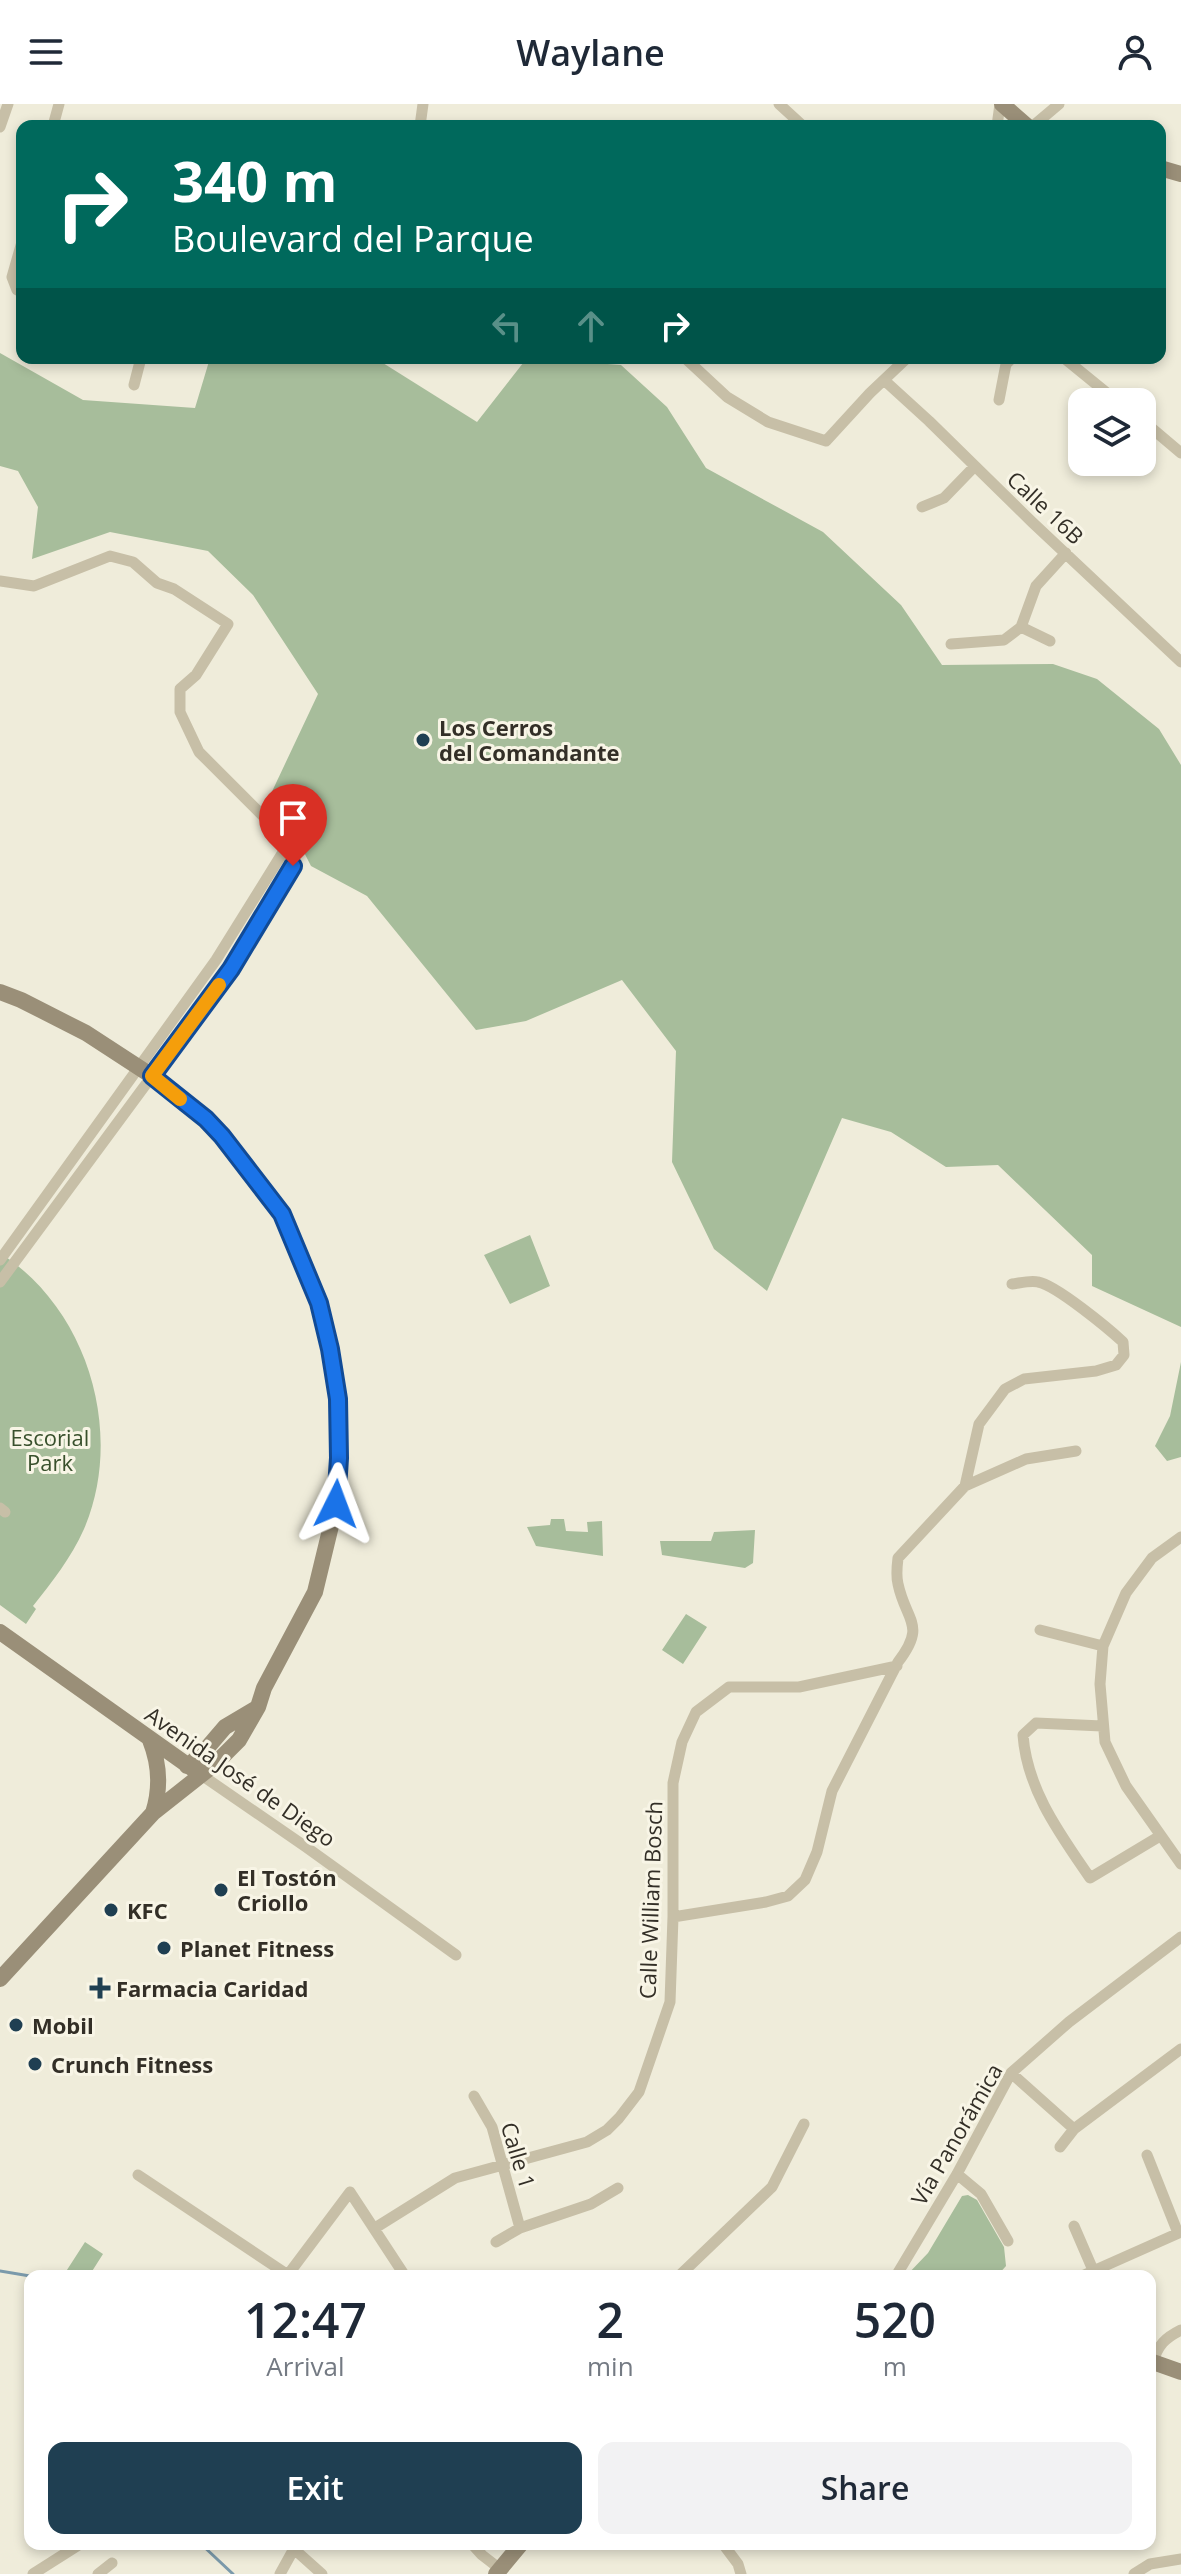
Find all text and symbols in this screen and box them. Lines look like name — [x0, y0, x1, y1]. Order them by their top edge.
text: Waylane — [516, 28, 665, 77]
icon: menu — [24, 30, 68, 74]
icon: person — [1113, 30, 1157, 74]
text: 340 m — [172, 142, 338, 218]
icon: right — [40, 152, 144, 256]
text: Boulevard del Parque — [172, 214, 534, 263]
icon: left — [485, 304, 529, 348]
icon: ahead — [569, 304, 613, 348]
icon: right — [653, 304, 697, 348]
map controls — [1068, 388, 1156, 476]
button: layers — [1068, 388, 1156, 476]
street label: Calle 16B — [1001, 464, 1091, 550]
place label: Los Cerros del Comandante — [439, 712, 620, 767]
marker: Los Cerros del Comandante — [414, 731, 432, 749]
pin — [259, 784, 327, 866]
icon: arrive — [271, 796, 315, 840]
park label: Escorial Park — [11, 1422, 89, 1477]
position arrow — [294, 1462, 378, 1546]
street label: Avenida José de Diego — [140, 1699, 342, 1853]
street label: Calle William Bosch — [632, 1801, 668, 1999]
place label: El Tostón Criollo — [237, 1862, 337, 1917]
marker: El Tostón Criollo — [212, 1881, 230, 1899]
place label: KFC — [127, 1895, 168, 1925]
marker: KFC — [102, 1901, 120, 1919]
place label: Planet Fitness — [180, 1933, 334, 1963]
marker: Planet Fitness — [155, 1939, 173, 1957]
place label: Farmacia Caridad — [116, 1973, 308, 2003]
marker: Farmacia Caridad — [91, 1979, 109, 1997]
place label: Mobil — [32, 2010, 94, 2040]
marker: Mobil — [7, 2016, 25, 2034]
place label: Crunch Fitness — [51, 2049, 213, 2079]
marker: Crunch Fitness — [26, 2055, 44, 2073]
street label: Vía Panorámica — [903, 2058, 1009, 2210]
street label: Calle 1 — [495, 2118, 543, 2192]
text: 12:47 — [244, 2287, 367, 2352]
text: 2 — [597, 2287, 624, 2352]
text: 520 — [854, 2287, 936, 2352]
text: Arrival — [266, 2348, 345, 2384]
text: min — [587, 2348, 634, 2384]
text: m — [883, 2348, 907, 2384]
button: Exit — [48, 2442, 582, 2534]
button: Share — [598, 2442, 1132, 2534]

